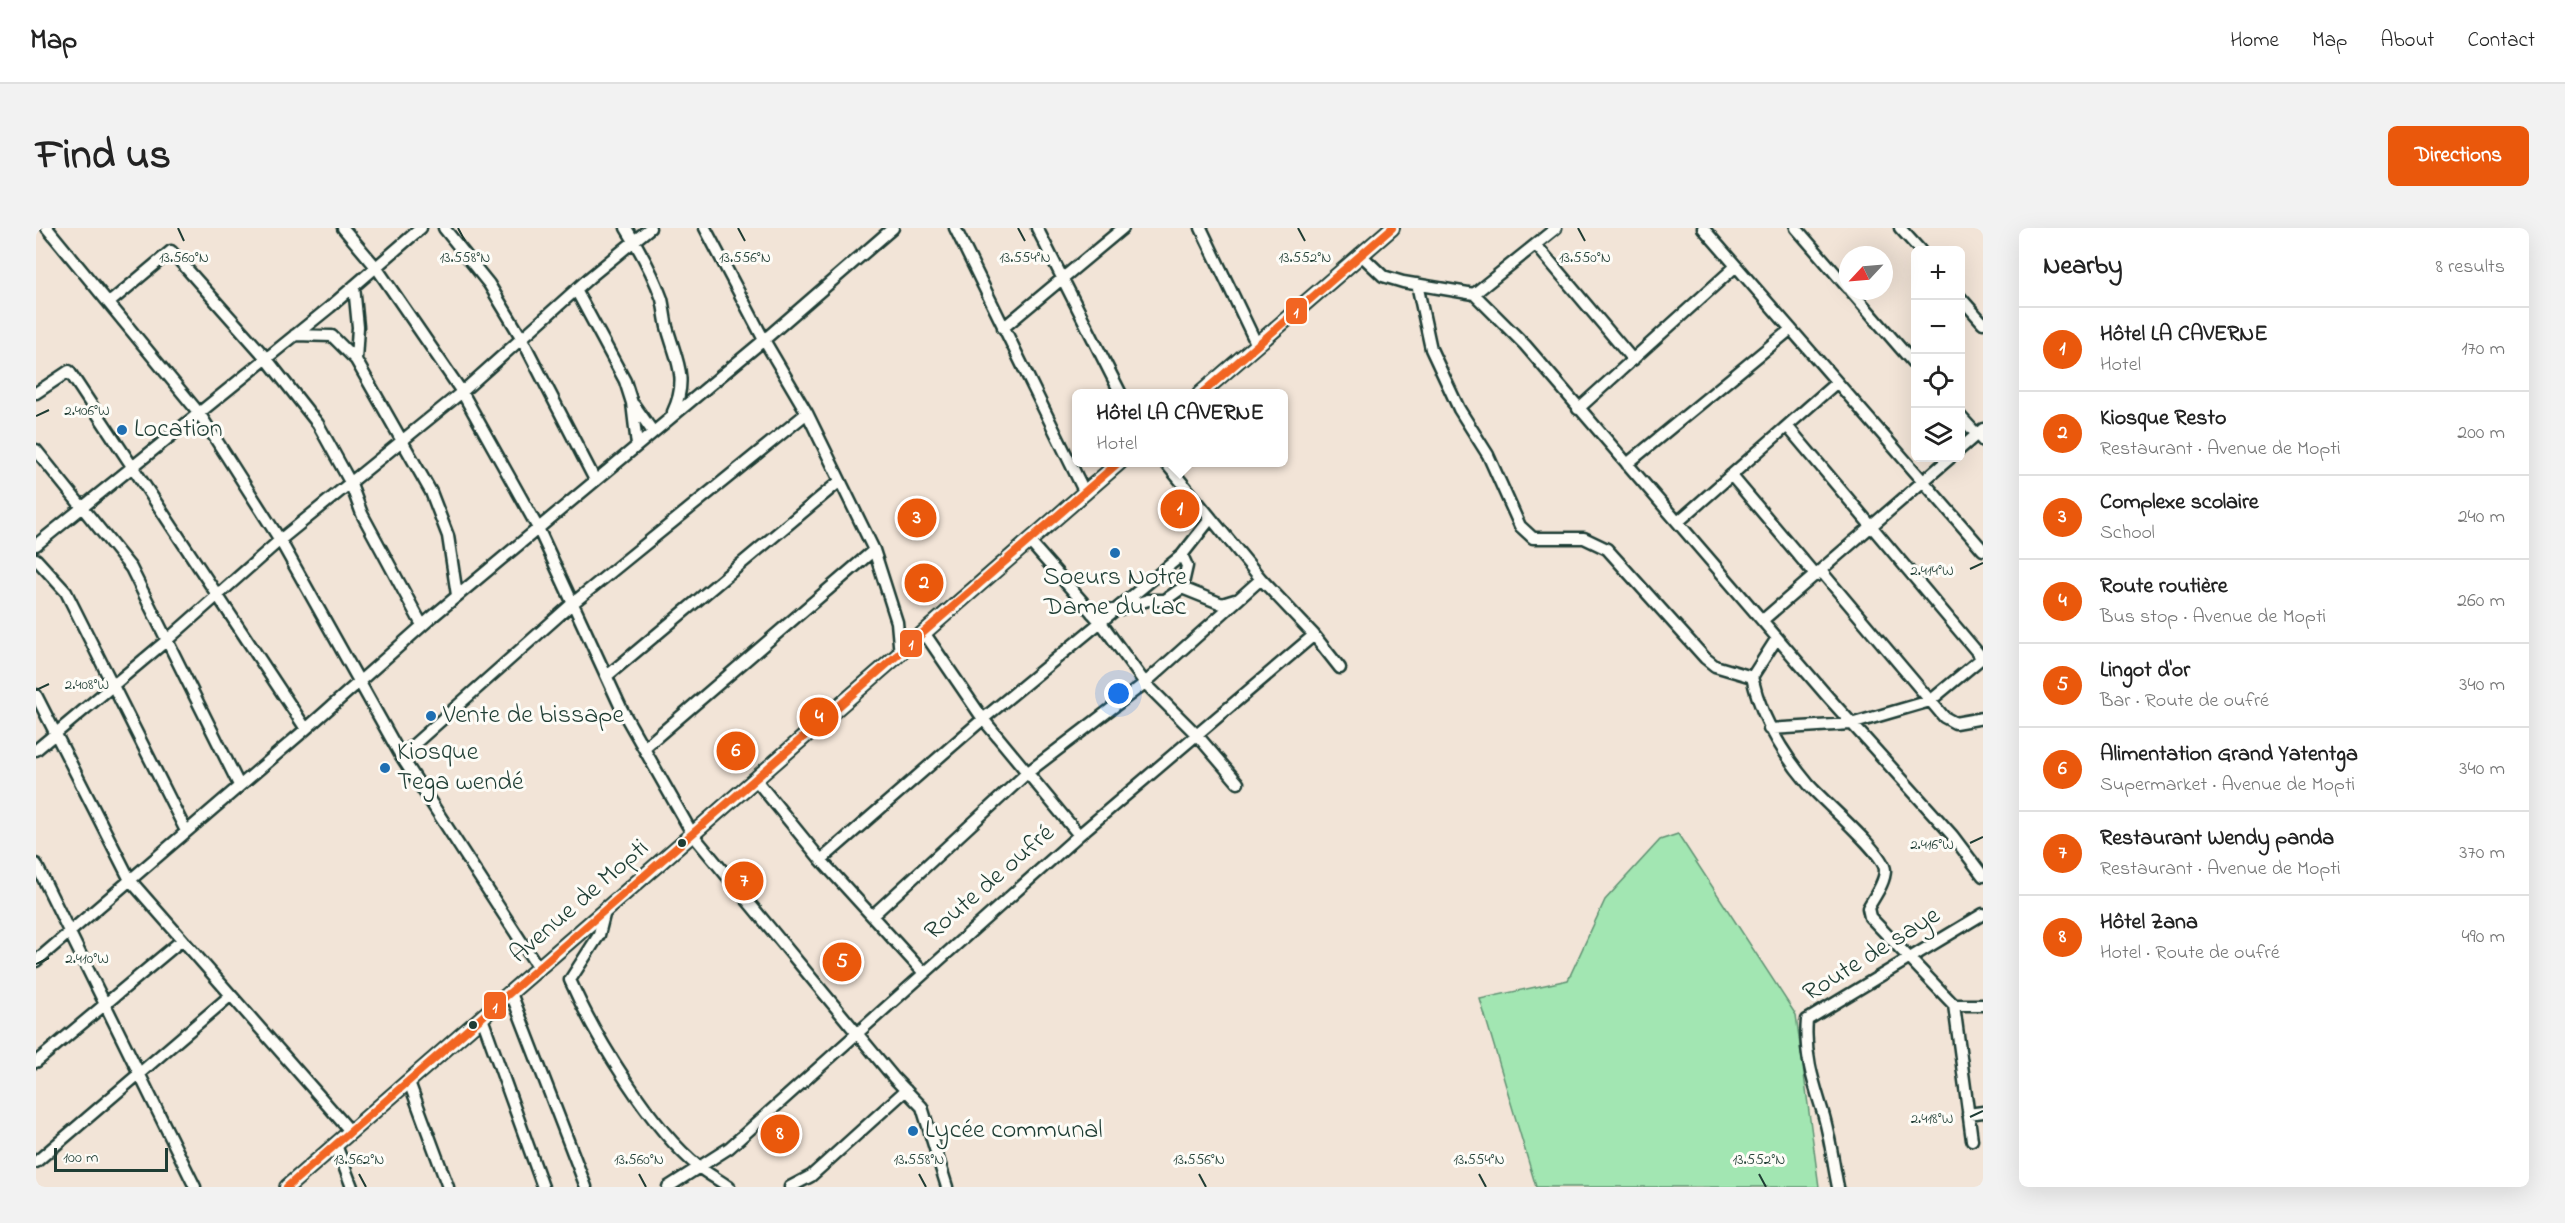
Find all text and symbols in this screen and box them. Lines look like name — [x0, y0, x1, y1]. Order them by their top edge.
text: Map — [30, 21, 77, 62]
text: Home — [2230, 26, 2279, 56]
text: Map — [2312, 26, 2347, 56]
text: About — [2380, 26, 2434, 56]
text: Contact — [2467, 26, 2535, 56]
text: Find us — [36, 126, 171, 187]
button: Directions — [2388, 126, 2529, 186]
north arrow — [1839, 246, 1893, 300]
map controls — [1911, 246, 1965, 462]
button: + — [1911, 246, 1965, 300]
text: 13.560°N — [159, 247, 209, 269]
text: 13.558°N — [440, 247, 490, 269]
text: 13.556°N — [719, 247, 771, 269]
text: 13.554°N — [999, 247, 1051, 269]
text: 13.552°N — [1279, 247, 1331, 269]
text: 13.550°N — [1559, 247, 1611, 269]
text: Nearby — [2043, 248, 2122, 286]
text: 8 results — [2436, 253, 2505, 282]
line badge: 1 — [1285, 297, 1308, 325]
button: − — [1911, 300, 1965, 354]
text: 1 — [1293, 301, 1299, 325]
text: Hôtel LA CAVERNE — [2100, 319, 2268, 351]
text: 1 — [2059, 335, 2066, 364]
text: 170 m — [2461, 335, 2505, 364]
text: Hotel — [2100, 351, 2141, 380]
button: locate — [1911, 354, 1965, 408]
popup — [1072, 389, 1288, 467]
text: Hôtel LA CAVERNE — [1096, 398, 1264, 430]
text: 2.406°W — [64, 400, 110, 422]
text: Kiosque Resto — [2100, 403, 2226, 435]
button: layers — [1911, 408, 1965, 462]
place label: Location — [134, 411, 222, 449]
text: 2 — [2058, 419, 2067, 448]
text: 200 m — [2457, 419, 2505, 448]
marker: Location — [115, 423, 129, 437]
text: Hotel — [1096, 430, 1137, 459]
text: Restaurant · Avenue de Mopti — [2100, 435, 2341, 464]
pin: 1 — [1160, 486, 1200, 532]
text: Complexe scolaire — [2100, 487, 2259, 519]
pin: 3 — [898, 496, 936, 540]
text: 3 — [2058, 503, 2067, 532]
text: 240 m — [2458, 503, 2505, 532]
text: School — [2100, 519, 2155, 548]
marker: Soeurs Notre Dame du Lac — [1108, 546, 1122, 560]
place label: Soeurs Notre Dame du Lac — [1043, 559, 1187, 627]
pin: 2 — [904, 560, 944, 606]
text: 2.414°W — [1910, 560, 1954, 582]
text: Route routière — [2100, 571, 2228, 603]
text: 4 — [2058, 587, 2067, 616]
text: 260 m — [2457, 587, 2505, 616]
text: Bus stop · Avenue de Mopti — [2100, 603, 2326, 632]
line badge: 1 — [899, 629, 923, 658]
text: 1 — [908, 633, 914, 657]
text: Lingot d'or — [2100, 655, 2190, 687]
text: 5 — [2057, 671, 2068, 700]
text: 340 m — [2459, 671, 2505, 700]
text: 2.408°W — [65, 674, 109, 696]
your location — [1104, 679, 1133, 708]
text: Bar · Route de oufré — [2100, 687, 2269, 716]
pin: 4 — [800, 694, 838, 740]
place label: Vente de bissape — [442, 697, 624, 735]
marker: Vente de bissape — [424, 709, 438, 723]
pin: 6 — [716, 728, 756, 774]
place label: Kiosque Tega wendé — [397, 734, 524, 802]
text: Alimentation Grand Yatentga — [2100, 739, 2358, 771]
text: 6 — [2058, 755, 2067, 784]
text: 340 m — [2459, 755, 2505, 784]
marker: Kiosque Tega wendé — [378, 761, 392, 775]
text: Supermarket · Avenue de Mopti — [2100, 771, 2355, 800]
street label: Route de oufré — [917, 815, 1064, 950]
text: Restaurant Wendy panda — [2100, 823, 2334, 855]
street label: Avenue de Mopti — [502, 831, 658, 973]
text: 2.416°W — [1910, 834, 1954, 856]
unlabelled marker — [676, 837, 688, 849]
text: 7 — [2058, 839, 2067, 868]
text: 370 m — [2459, 839, 2505, 868]
text: Restaurant · Avenue de Mopti — [2100, 855, 2341, 884]
pin: 7 — [724, 858, 764, 904]
street label: Route de saye — [1796, 897, 1948, 1012]
text: Hôtel Zana — [2100, 907, 2198, 939]
text: 8 — [2059, 923, 2066, 952]
text: 490 m — [2462, 923, 2505, 952]
text: Hotel · Route de oufré — [2100, 939, 2280, 968]
pin: 5 — [822, 940, 862, 984]
text: 2.410°W — [65, 948, 109, 970]
line badge: 1 — [483, 991, 507, 1020]
text: 1 — [492, 996, 498, 1020]
unlabelled marker — [467, 1019, 479, 1031]
text: 2.418°W — [1911, 1108, 1953, 1130]
pin: 8 — [760, 1112, 800, 1156]
place label: Lycée communal — [925, 1112, 1103, 1150]
marker: Lycée communal — [906, 1124, 920, 1138]
scale bar — [54, 1145, 168, 1172]
text: 100 m — [63, 1146, 98, 1170]
text: 13.562°N — [334, 1149, 384, 1171]
text: 13.560°N — [614, 1149, 664, 1171]
text: 13.558°N — [894, 1149, 944, 1171]
text: 13.556°N — [1173, 1149, 1225, 1171]
text: 13.554°N — [1453, 1149, 1505, 1171]
text: 13.552°N — [1733, 1149, 1785, 1171]

